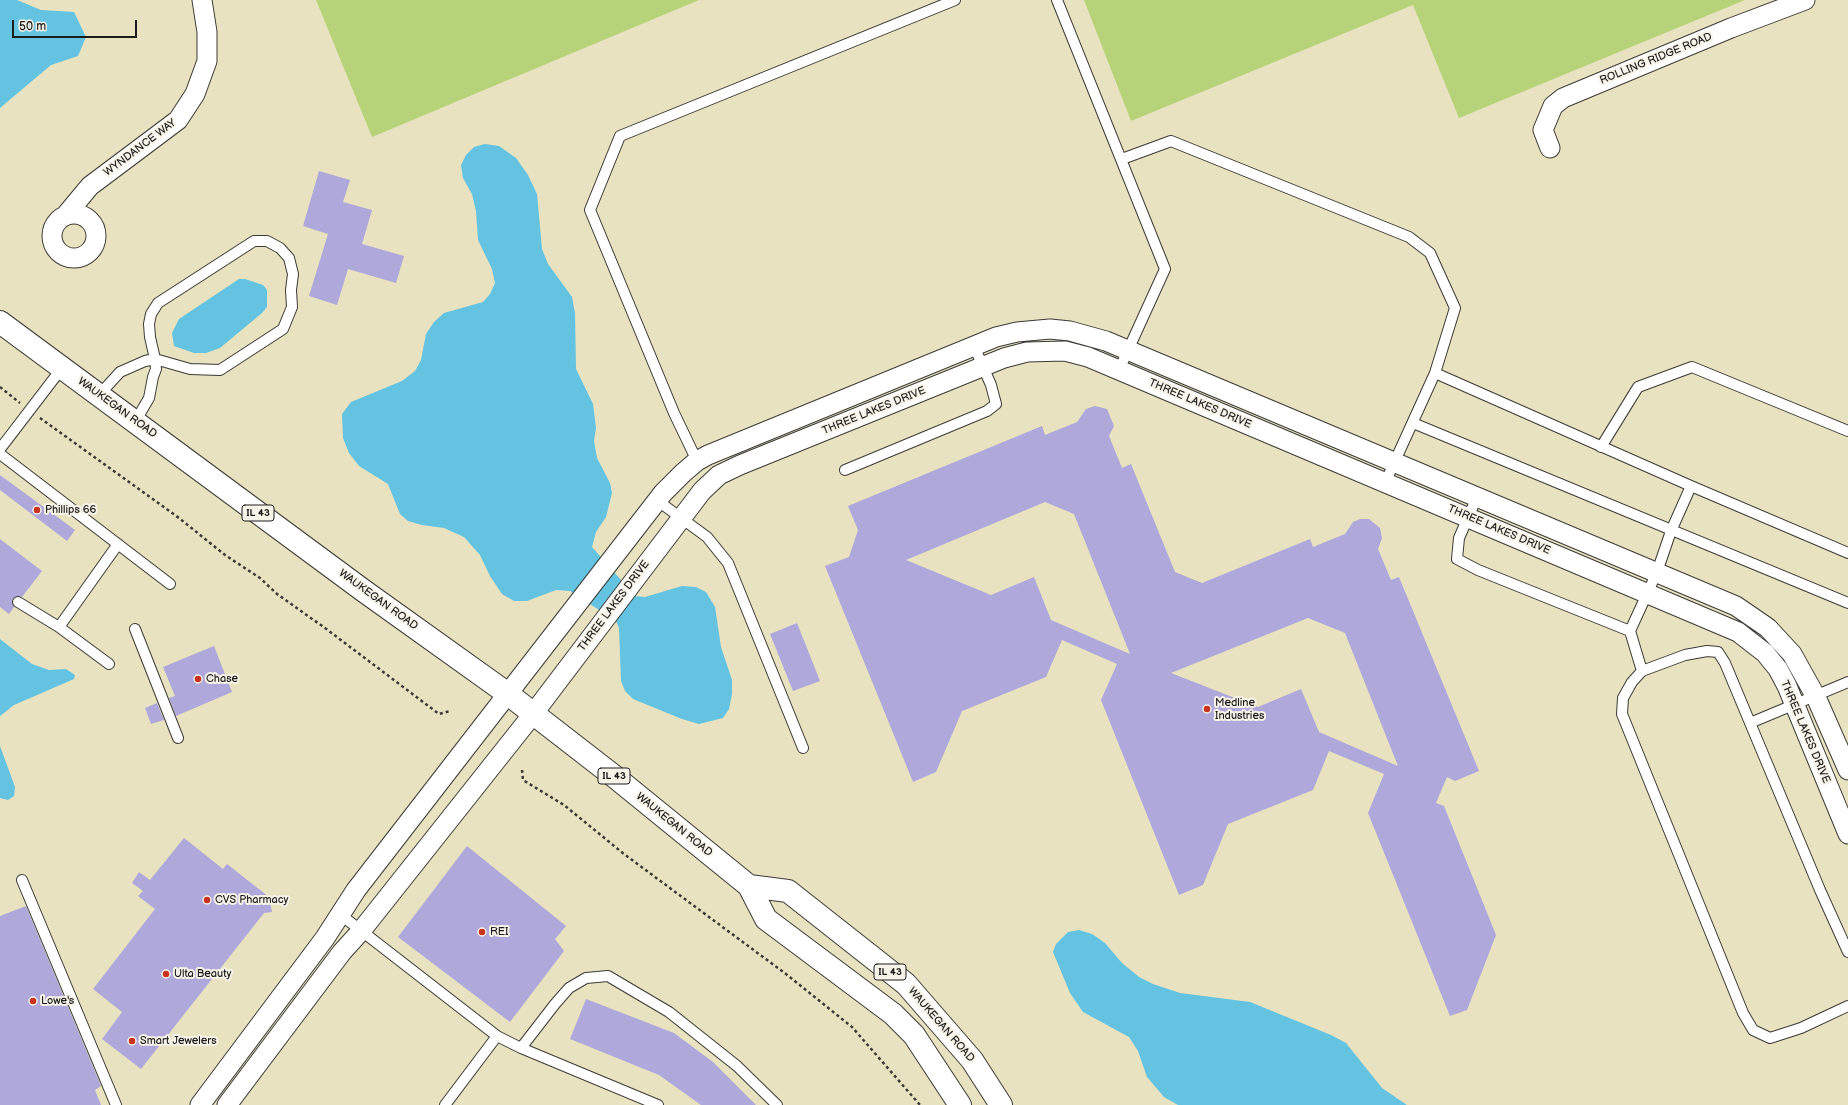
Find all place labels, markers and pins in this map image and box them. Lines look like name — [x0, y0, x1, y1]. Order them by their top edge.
place label: Phillips 66 — [45, 503, 96, 517]
marker: Phillips 66 — [32, 505, 42, 515]
place label: Chase — [206, 672, 238, 686]
marker: Chase — [193, 674, 203, 684]
place label: Medline Industries — [1215, 696, 1264, 722]
marker: Medline Industries — [1202, 704, 1212, 714]
place label: CVS Pharmacy — [215, 893, 289, 907]
marker: CVS Pharmacy — [202, 895, 212, 905]
place label: REI — [490, 925, 508, 939]
marker: REI — [477, 927, 487, 937]
place label: Ulta Beauty — [174, 967, 232, 981]
marker: Ulta Beauty — [161, 969, 171, 979]
place label: Lowe's — [41, 994, 74, 1008]
marker: Lowe's — [28, 996, 38, 1006]
place label: Smart Jewelers — [140, 1034, 217, 1048]
marker: Smart Jewelers — [127, 1036, 137, 1046]

